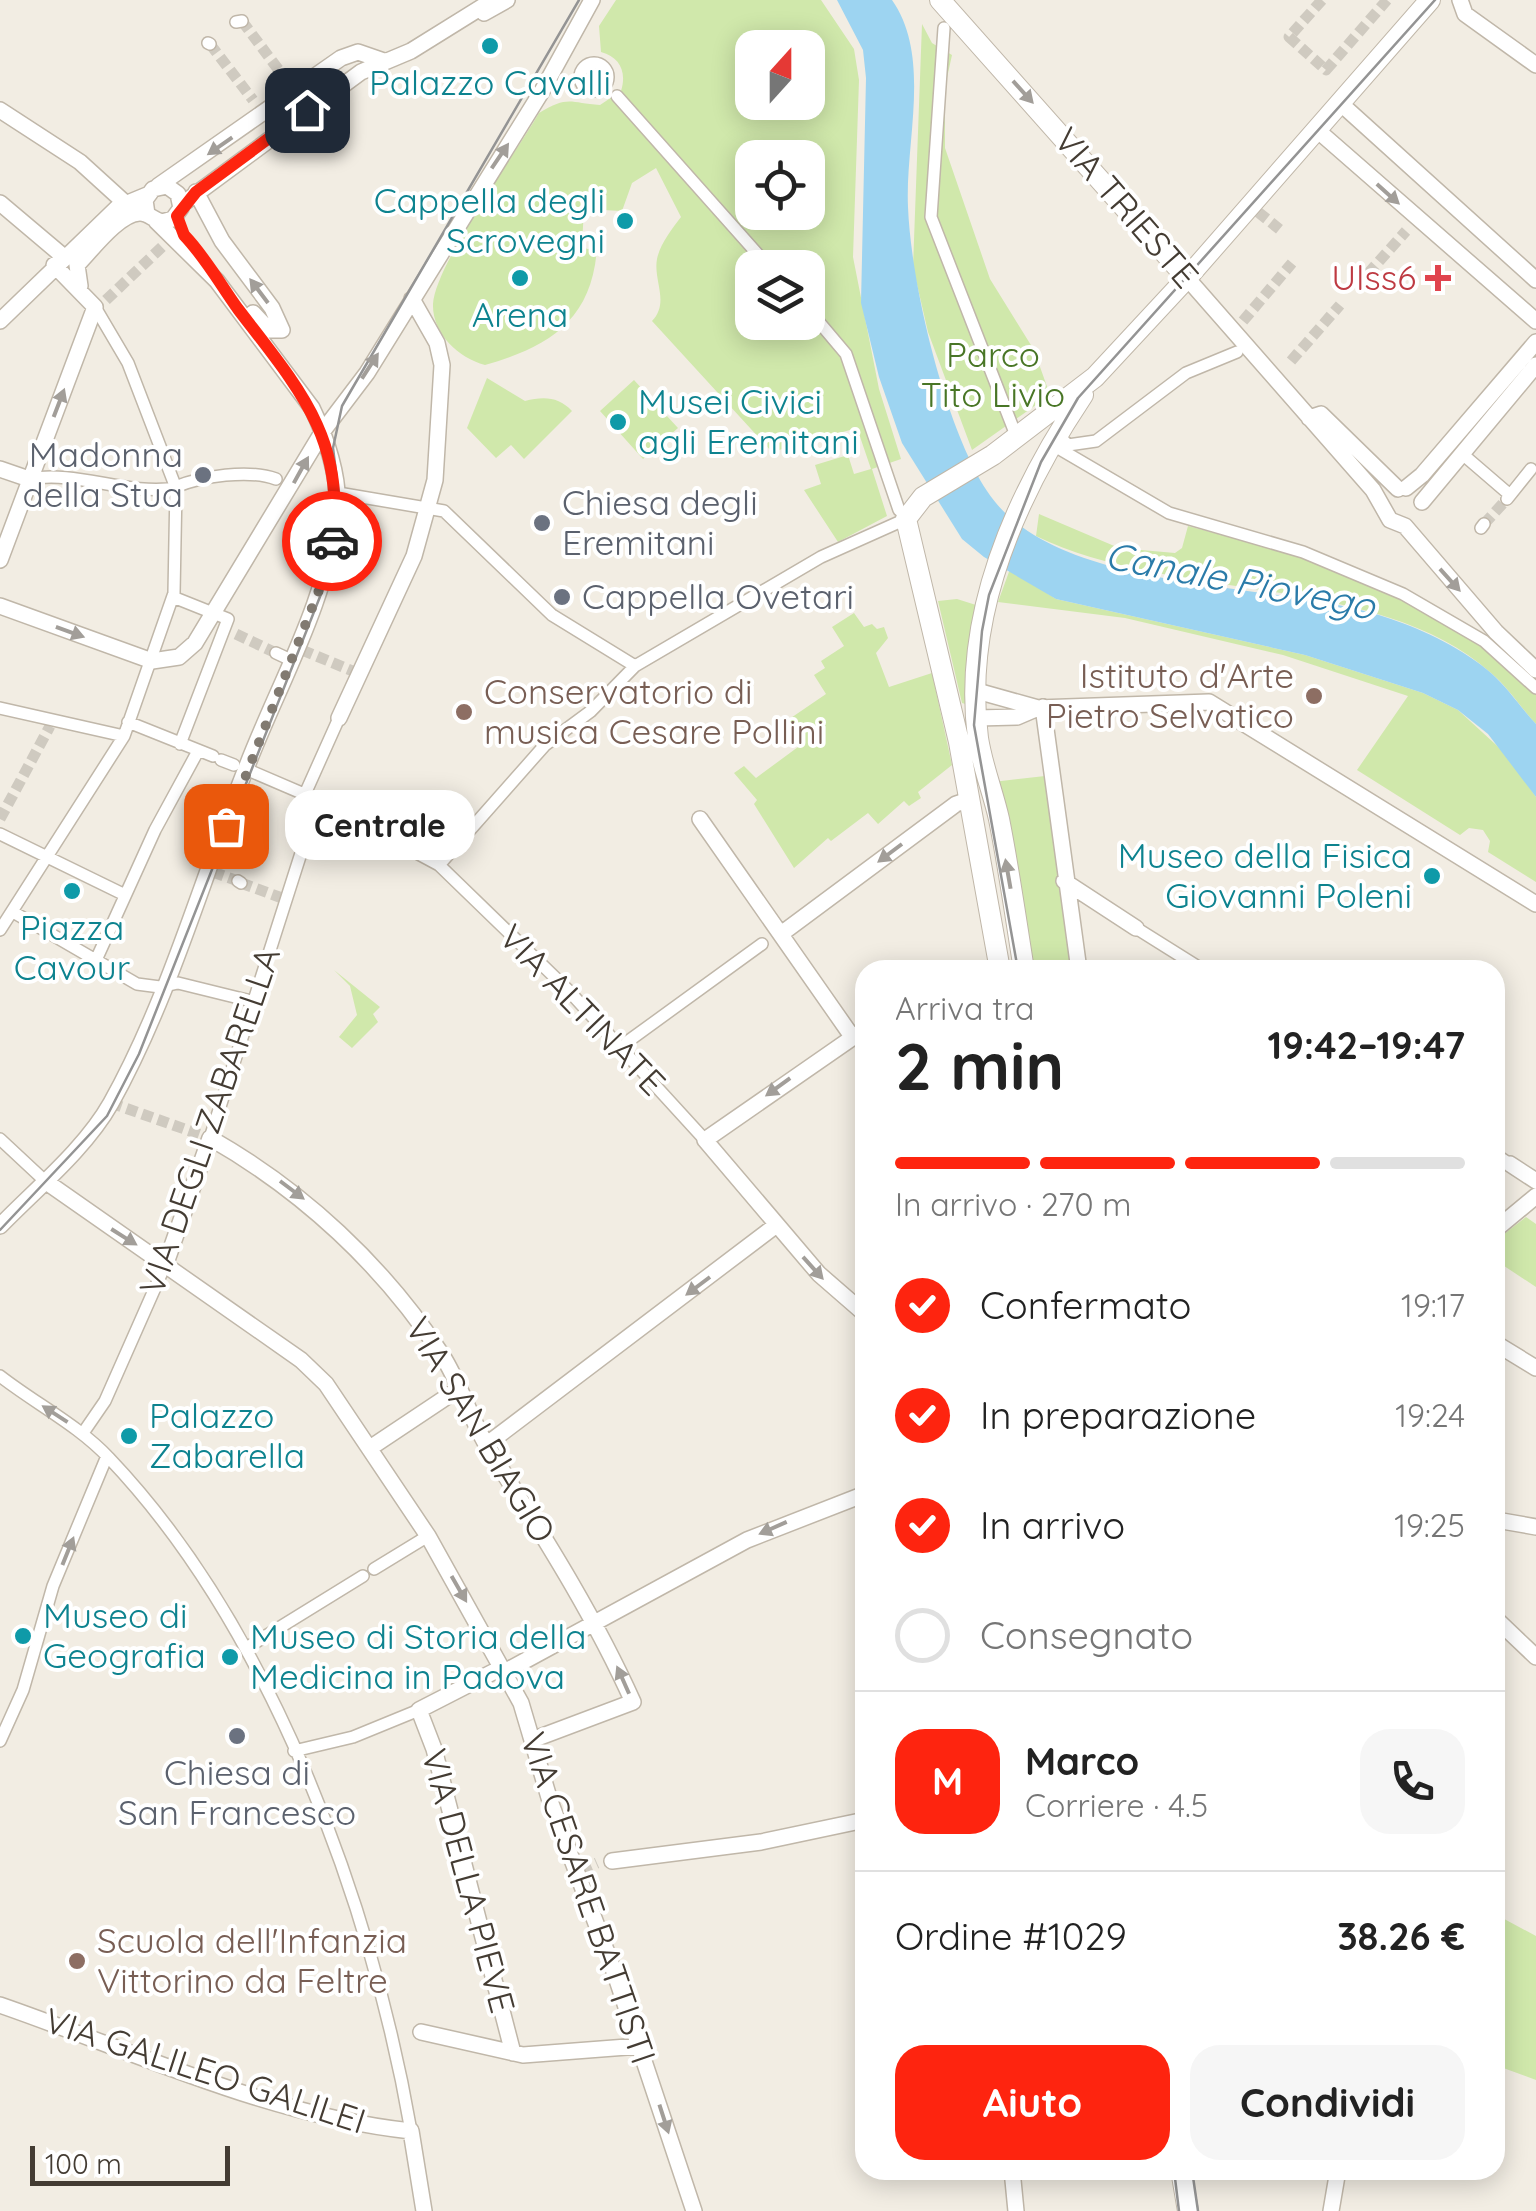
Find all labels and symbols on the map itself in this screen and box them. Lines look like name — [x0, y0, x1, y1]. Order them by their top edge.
north arrow — [735, 30, 825, 120]
marker: Palazzo Cavalli — [479, 35, 501, 57]
place label: Palazzo Cavalli — [369, 60, 611, 104]
pin — [265, 68, 350, 153]
one-way arrow — [1012, 80, 1034, 105]
street label: VIA TRIESTE — [1045, 118, 1208, 297]
one-way arrow — [206, 136, 233, 155]
one-way arrow — [490, 143, 508, 170]
place label: Cappella degli Scrovegni — [374, 178, 605, 262]
one-way arrow — [1375, 183, 1400, 205]
marker: Cappella degli Scrovegni — [614, 210, 636, 232]
place label: Ulss6 — [1331, 255, 1416, 299]
marker: Ulss6 — [1425, 265, 1451, 291]
marker: Arena — [509, 267, 531, 289]
one-way arrow — [250, 278, 270, 304]
place label: Arena — [472, 292, 568, 336]
park label: Parco Tito Livio — [921, 332, 1065, 416]
one-way arrow — [360, 353, 379, 380]
place label: Musei Civici agli Eremitani — [638, 379, 859, 463]
one-way arrow — [51, 388, 67, 418]
marker: Musei Civici agli Eremitani — [607, 411, 629, 433]
place label: Madonna della Stua — [22, 432, 183, 516]
one-way arrow — [292, 456, 310, 484]
marker: Madonna della Stua — [192, 464, 214, 486]
place label: Chiesa degli Eremitani — [562, 480, 758, 564]
courier — [282, 491, 382, 591]
marker: Chiesa degli Eremitani — [531, 512, 553, 534]
water label: Canale Piovego — [1101, 530, 1381, 630]
one-way arrow — [1438, 568, 1461, 592]
place label: Cappella Ovetari — [582, 574, 854, 618]
marker: Cappella Ovetari — [551, 586, 573, 608]
one-way arrow — [56, 625, 86, 640]
place label: Istituto d'Arte Pietro Selvatico — [1046, 653, 1294, 737]
place label: Conservatorio di musica Cesare Pollini — [484, 669, 824, 753]
marker: Istituto d'Arte Pietro Selvatico — [1303, 685, 1325, 707]
marker: Conservatorio di musica Cesare Pollini — [453, 701, 475, 723]
pin — [184, 784, 269, 869]
callout: Centrale — [286, 791, 476, 861]
place label: Museo della Fisica Giovanni Poleni — [1118, 833, 1412, 917]
one-way arrow — [877, 842, 903, 862]
one-way arrow — [1000, 858, 1015, 889]
marker: Museo della Fisica Giovanni Poleni — [1421, 865, 1443, 887]
marker: Piazza Cavour — [61, 880, 83, 902]
place label: Piazza Cavour — [14, 905, 130, 989]
street label: VIA ALTINATE — [490, 915, 675, 1104]
street label: VIA DEGLI ZABARELLA — [129, 941, 289, 1300]
one-way arrow — [765, 1077, 791, 1097]
one-way arrow — [279, 1180, 305, 1200]
one-way arrow — [110, 1228, 138, 1246]
one-way arrow — [802, 1255, 824, 1280]
one-way arrow — [686, 1275, 712, 1296]
street label: VIA SAN BIAGIO — [396, 1309, 566, 1550]
place label: Palazzo Zabarella — [149, 1393, 305, 1477]
one-way arrow — [41, 1406, 68, 1424]
marker: Palazzo Zabarella — [118, 1425, 140, 1447]
one-way arrow — [758, 1520, 788, 1536]
one-way arrow — [60, 1536, 76, 1566]
one-way arrow — [450, 1575, 468, 1603]
place label: Museo di Geografia — [43, 1593, 206, 1677]
place label: Museo di Storia della Medicina in Padova — [250, 1614, 587, 1698]
marker: Museo di Geografia — [12, 1625, 34, 1647]
marker: Museo di Storia della Medicina in Padova — [219, 1646, 241, 1668]
one-way arrow — [615, 1665, 631, 1695]
marker: Chiesa di San Francesco — [226, 1725, 248, 1747]
street label: VIA CESARE BATTISTI — [512, 1726, 666, 2069]
street label: VIA DELLA PIEVE — [413, 1744, 525, 2017]
place label: Chiesa di San Francesco — [118, 1750, 356, 1834]
place label: Scuola dell'Infanzia Vittorino da Feltre — [97, 1918, 407, 2002]
marker: Scuola dell'Infanzia Vittorino da Feltre — [66, 1950, 88, 1972]
street label: VIA GALILEO GALILEI — [39, 1997, 371, 2143]
one-way arrow — [657, 2105, 672, 2135]
scale bar — [30, 2141, 230, 2186]

